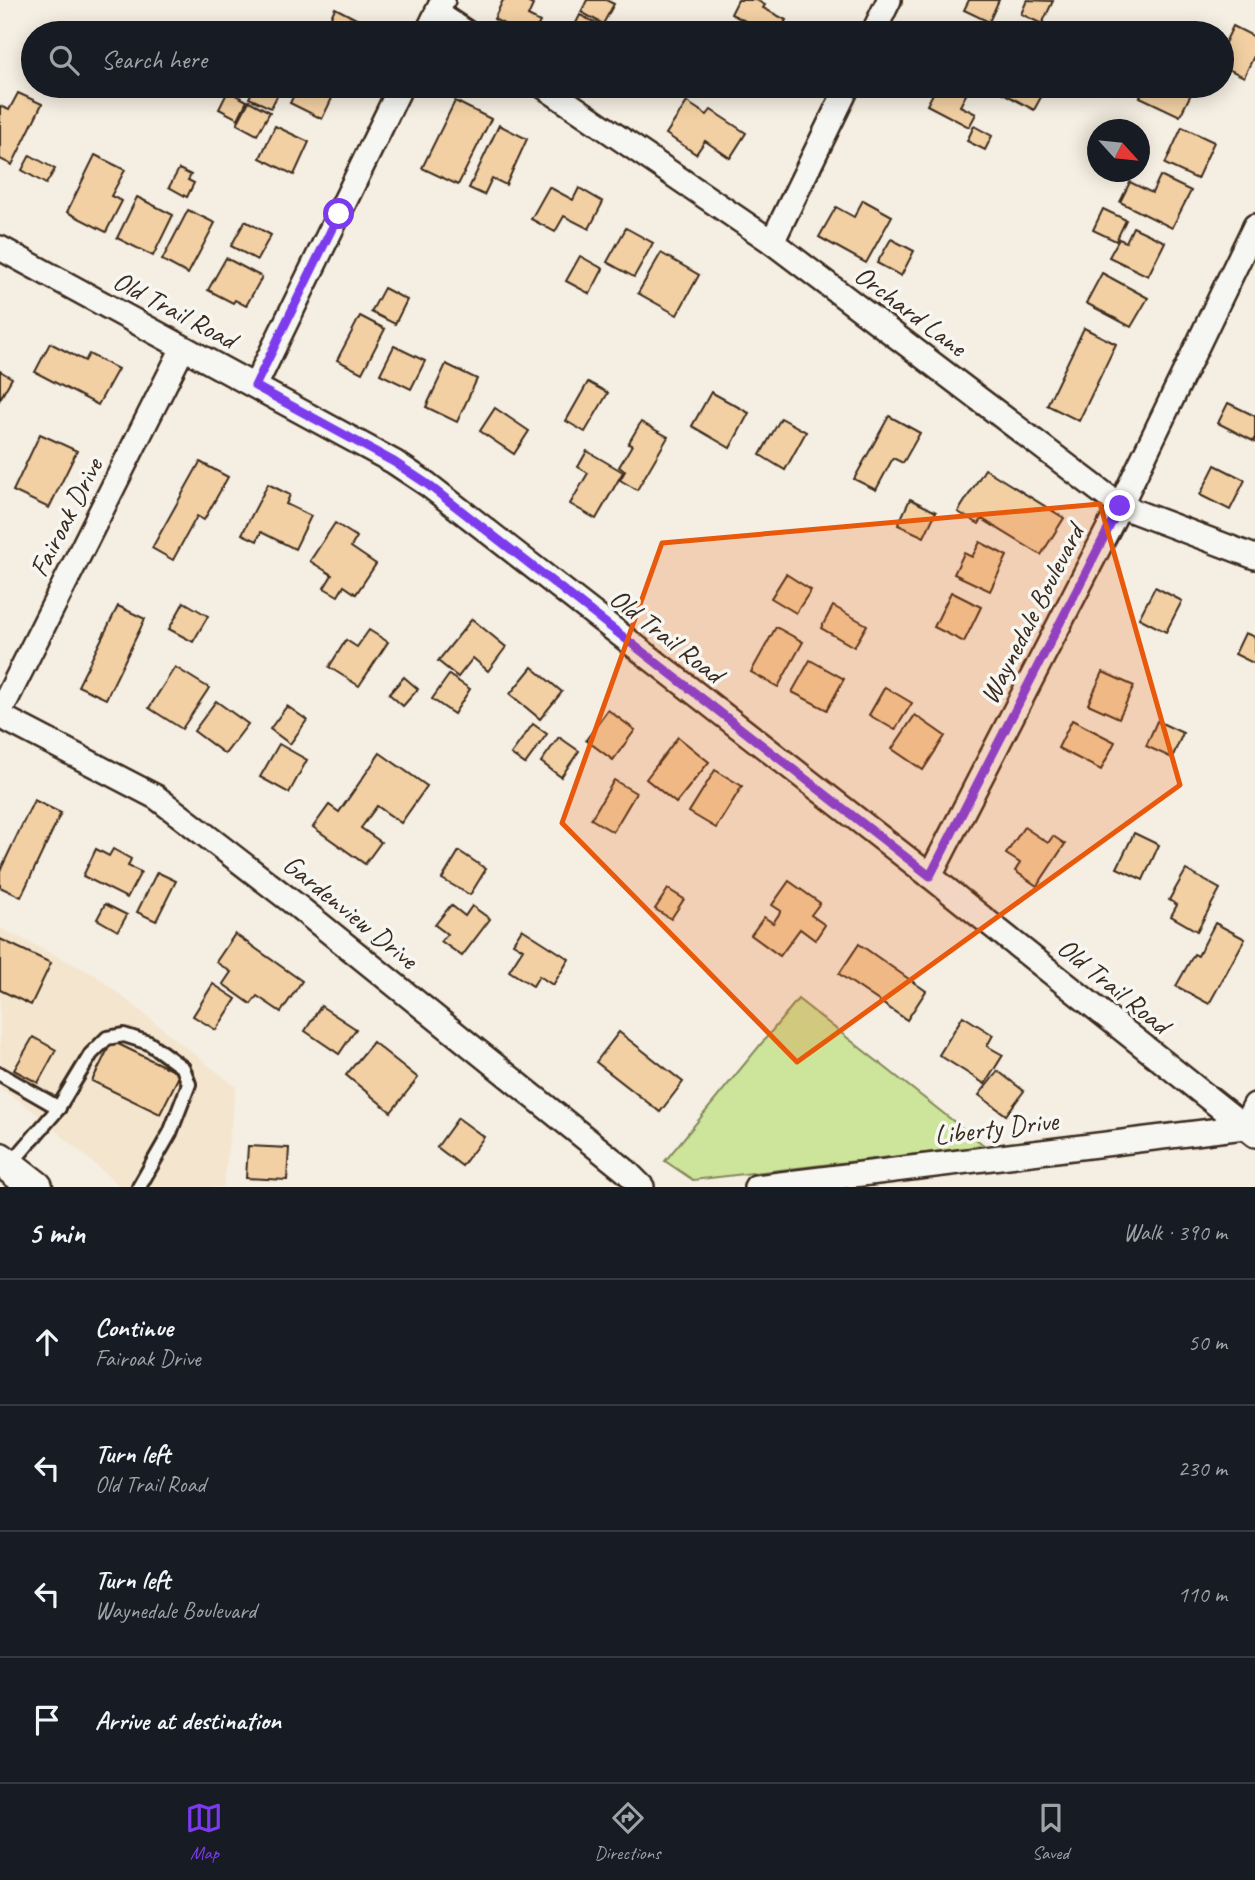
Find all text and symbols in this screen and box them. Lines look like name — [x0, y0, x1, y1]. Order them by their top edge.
search box — [21, 21, 1234, 98]
icon: search — [45, 41, 83, 79]
text: Search here — [101, 43, 207, 76]
north arrow — [1087, 119, 1150, 182]
route start — [323, 198, 354, 229]
street label: Orchard Lane — [848, 257, 975, 365]
street label: Old Trail Road — [107, 262, 246, 358]
street label: Fairoak Drive — [21, 450, 111, 582]
route end — [1104, 490, 1135, 521]
street label: Waynedale Boulevard — [971, 515, 1093, 710]
street label: Old Trail Road — [603, 580, 734, 693]
street label: Gardenview Drive — [276, 846, 427, 978]
street label: Old Trail Road — [1050, 929, 1180, 1044]
street label: Liberty Drive — [932, 1102, 1062, 1152]
text: 5 min — [28, 1214, 85, 1252]
text: Walk · 390 m — [1123, 1218, 1227, 1247]
text: Continue — [95, 1311, 173, 1344]
icon: ahead — [28, 1323, 66, 1361]
text: 50 m — [1188, 1328, 1227, 1357]
text: Fairoak Drive — [95, 1344, 200, 1373]
text: Turn left — [95, 1437, 170, 1470]
icon: left — [28, 1449, 66, 1487]
text: 230 m — [1178, 1454, 1227, 1483]
text: Old Trail Road — [95, 1470, 206, 1499]
text: Turn left — [95, 1563, 170, 1596]
icon: left — [28, 1575, 66, 1613]
text: 110 m — [1178, 1580, 1227, 1609]
text: Waynedale Boulevard — [95, 1596, 256, 1625]
icon: arrive — [28, 1701, 66, 1739]
text: Arrive at destination — [95, 1704, 281, 1737]
tab: Map — [185, 1799, 223, 1865]
tab: Directions — [594, 1799, 661, 1865]
tab: Saved — [1032, 1799, 1070, 1865]

